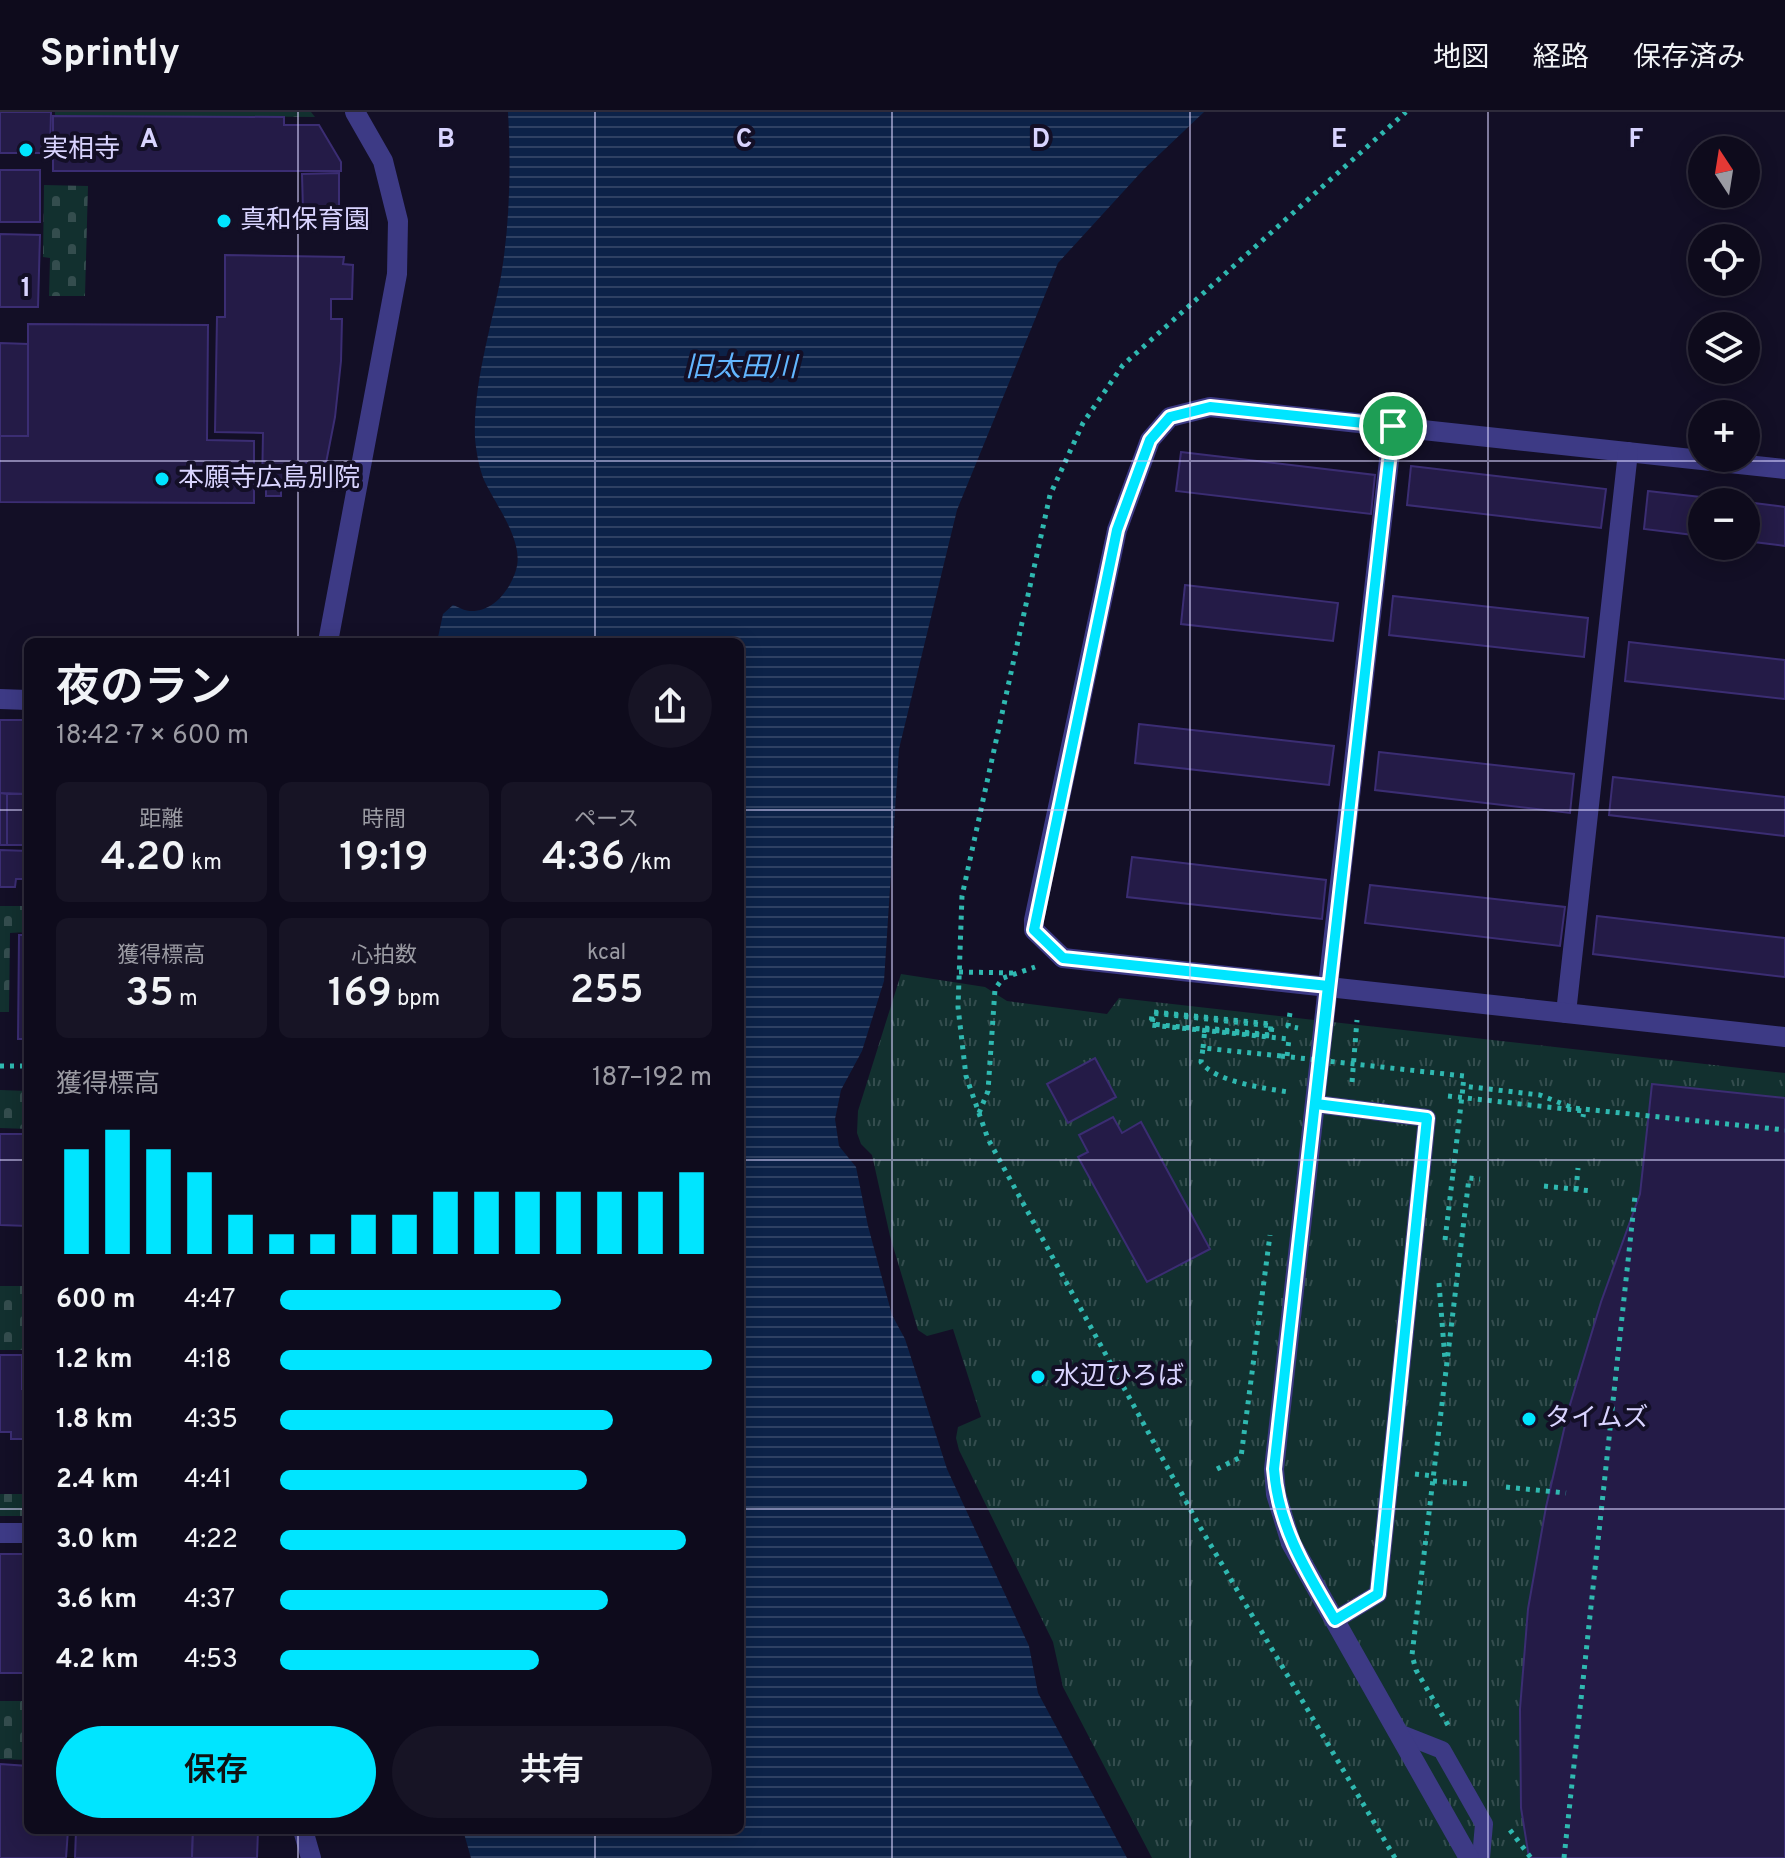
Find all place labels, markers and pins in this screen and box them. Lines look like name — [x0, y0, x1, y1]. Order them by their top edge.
place label: 実相寺 — [42, 134, 120, 167]
marker: 実相寺 — [17, 141, 35, 159]
place label: 真和保育園 — [240, 205, 370, 238]
marker: 真和保育園 — [215, 212, 233, 230]
pin — [1359, 392, 1427, 460]
place label: 本願寺広島別院 — [178, 463, 360, 496]
marker: 本願寺広島別院 — [153, 470, 171, 488]
place label: 水辺ひろば — [1054, 1361, 1184, 1394]
marker: 水辺ひろば — [1029, 1368, 1047, 1386]
place label: タイムズ — [1545, 1403, 1648, 1436]
marker: タイムズ — [1520, 1410, 1538, 1428]

